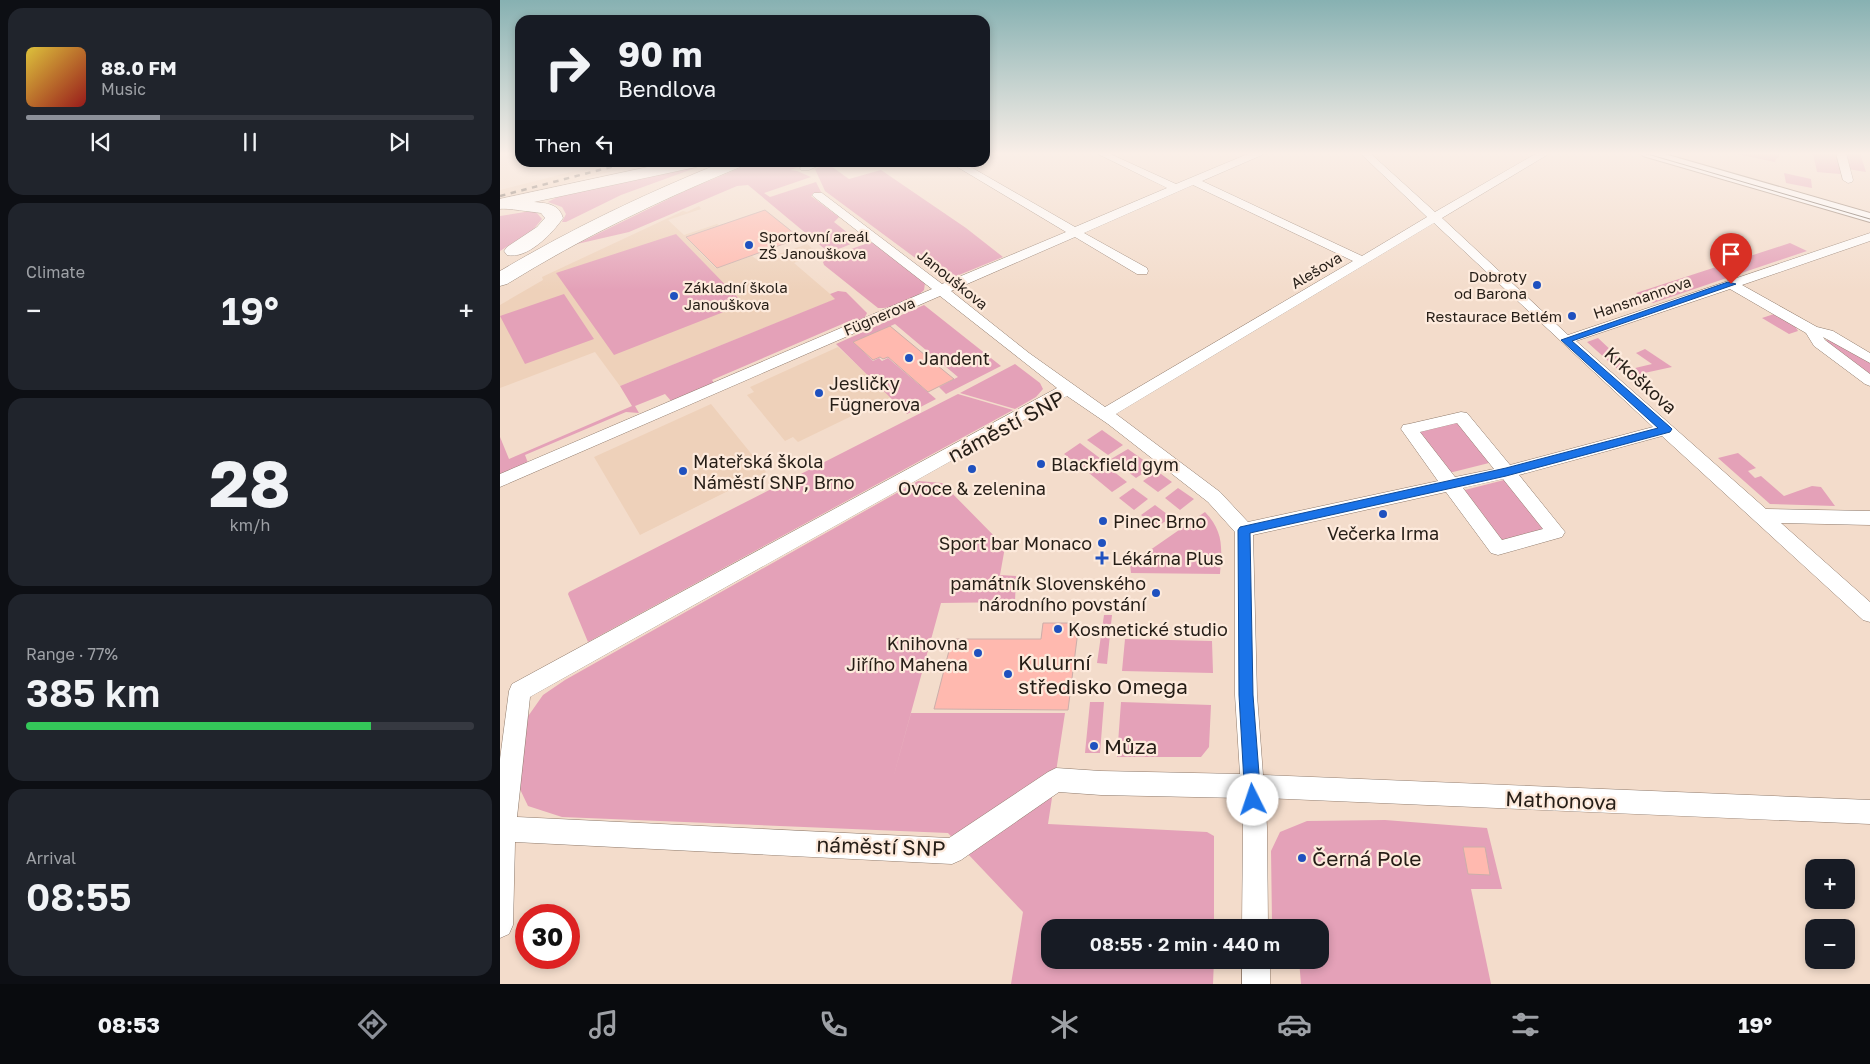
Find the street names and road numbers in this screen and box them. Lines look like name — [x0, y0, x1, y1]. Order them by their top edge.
street label: Janouškova — [914, 245, 992, 313]
street label: Alešova — [1287, 248, 1345, 292]
street label: Hansmannova — [1591, 272, 1693, 322]
street label: Fügnerova — [841, 293, 917, 339]
street label: Krkoškova — [1600, 342, 1682, 418]
street label: náměstí SNP — [943, 384, 1069, 468]
street label: Mathonova — [1505, 785, 1617, 815]
street label: náměstí SNP — [816, 831, 946, 861]

